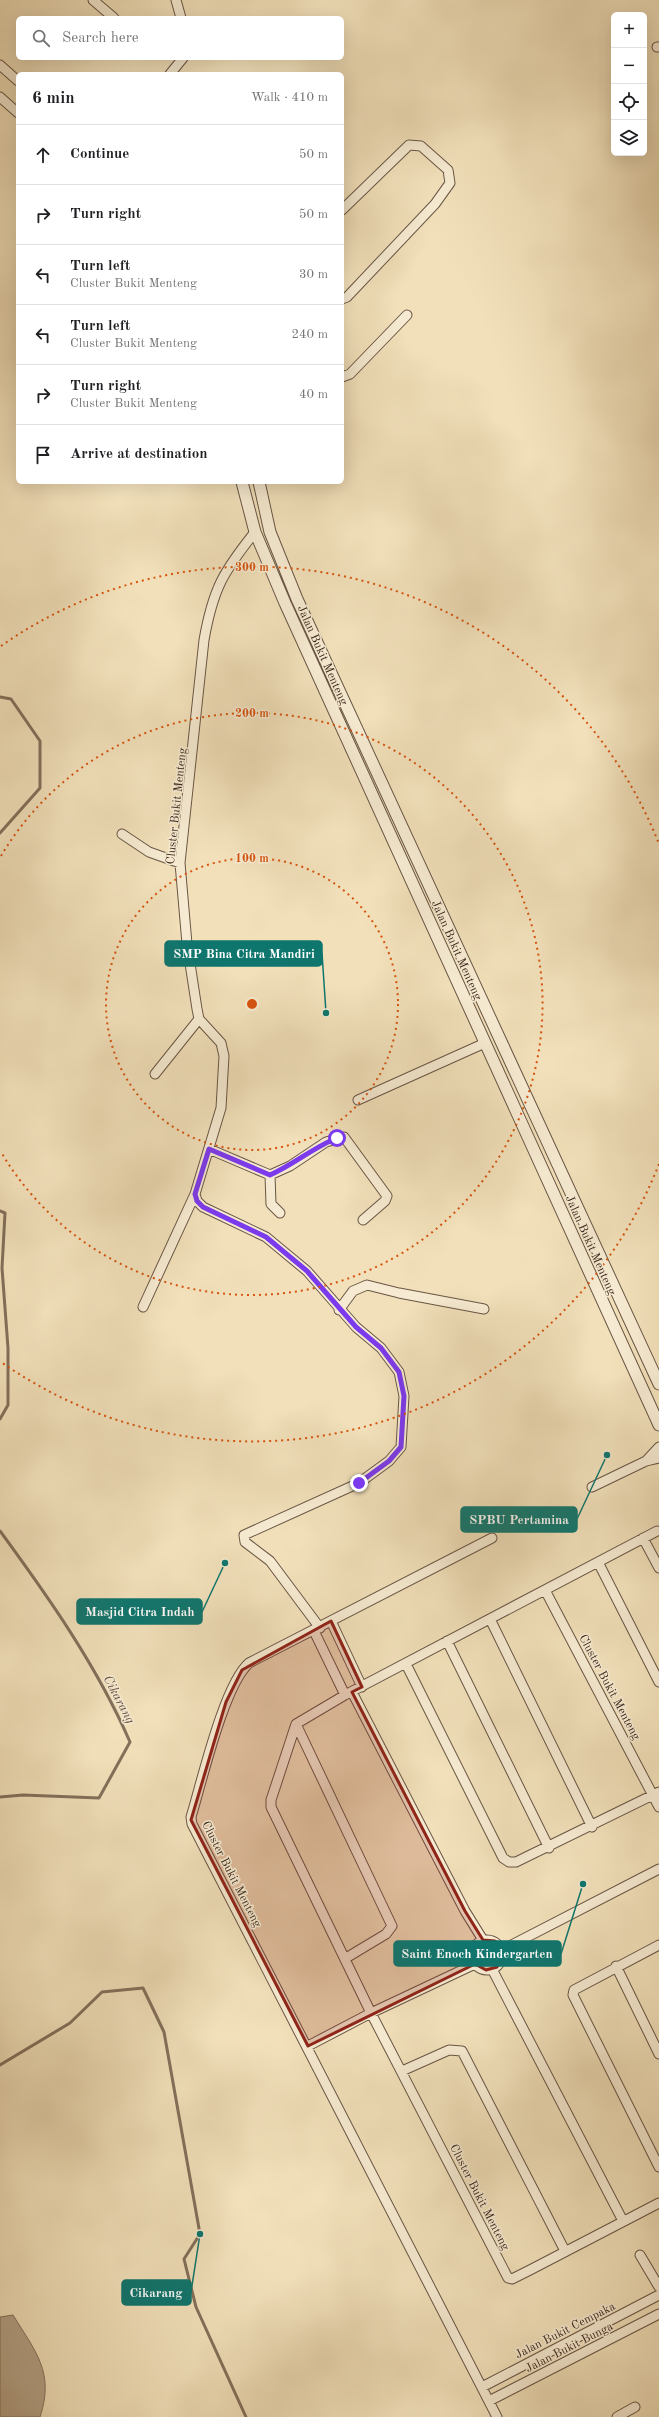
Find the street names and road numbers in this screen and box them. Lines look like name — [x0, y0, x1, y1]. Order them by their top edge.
street label: Jalan Bukit Menteng — [295, 604, 350, 708]
street label: Cluster Bukit Menteng — [165, 747, 189, 865]
street label: Jalan Bukit Menteng — [429, 899, 484, 1003]
street label: Jalan Bukit Menteng — [563, 1194, 618, 1298]
street label: Cluster Bukit Menteng — [576, 1633, 642, 1743]
street label: Cluster Bukit Menteng — [199, 1819, 263, 1930]
street label: Cluster Bukit Menteng — [447, 2142, 511, 2253]
street label: Jalan Bukit Cempaka — [513, 2300, 617, 2361]
street label: Jalan Bukit Bunga — [524, 2321, 615, 2375]

